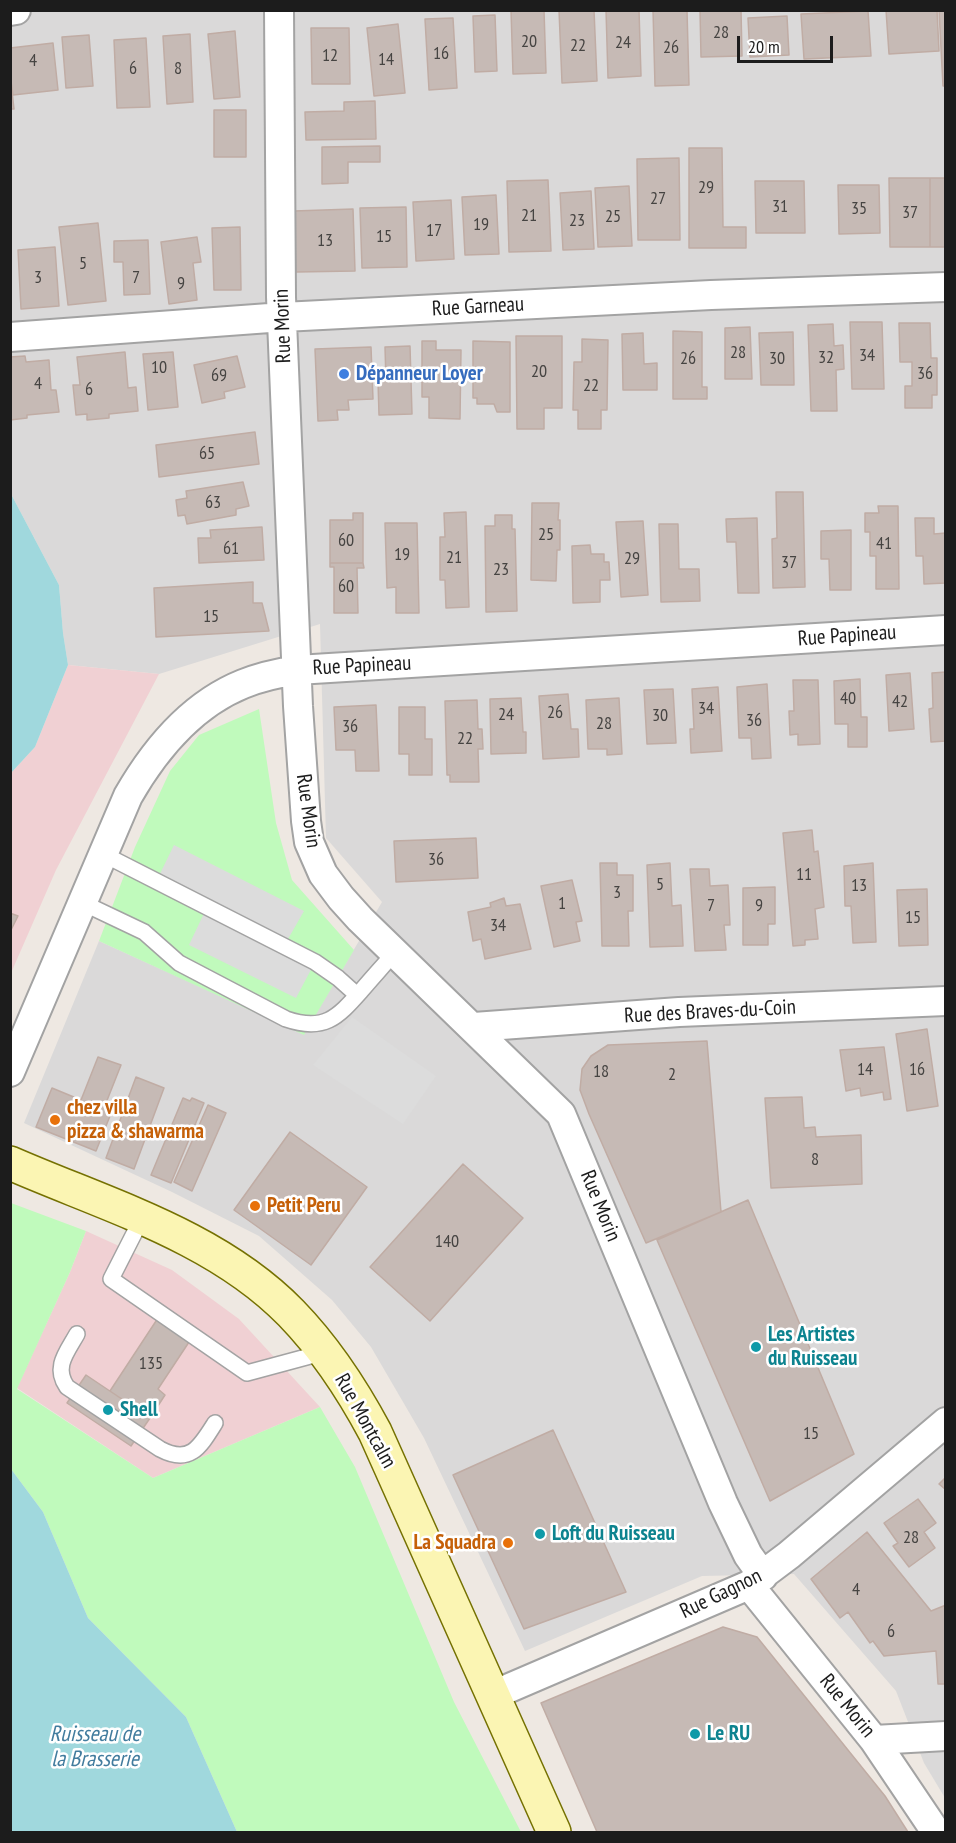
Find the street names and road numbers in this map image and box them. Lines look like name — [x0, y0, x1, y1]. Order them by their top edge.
street label: Rue Morin — [269, 288, 297, 364]
street label: Rue Garneau — [431, 292, 525, 322]
street label: Rue Papineau — [797, 620, 897, 652]
street label: Rue Papineau — [312, 651, 412, 681]
street label: Rue Morin — [290, 772, 326, 850]
street label: Rue des Braves-du-Coin — [624, 995, 796, 1029]
street label: Rue Morin — [574, 1167, 626, 1245]
street label: Rue Montcalm — [329, 1369, 401, 1473]
street label: Rue Gagnon — [676, 1563, 766, 1625]
street label: Rue Morin — [814, 1669, 880, 1743]

